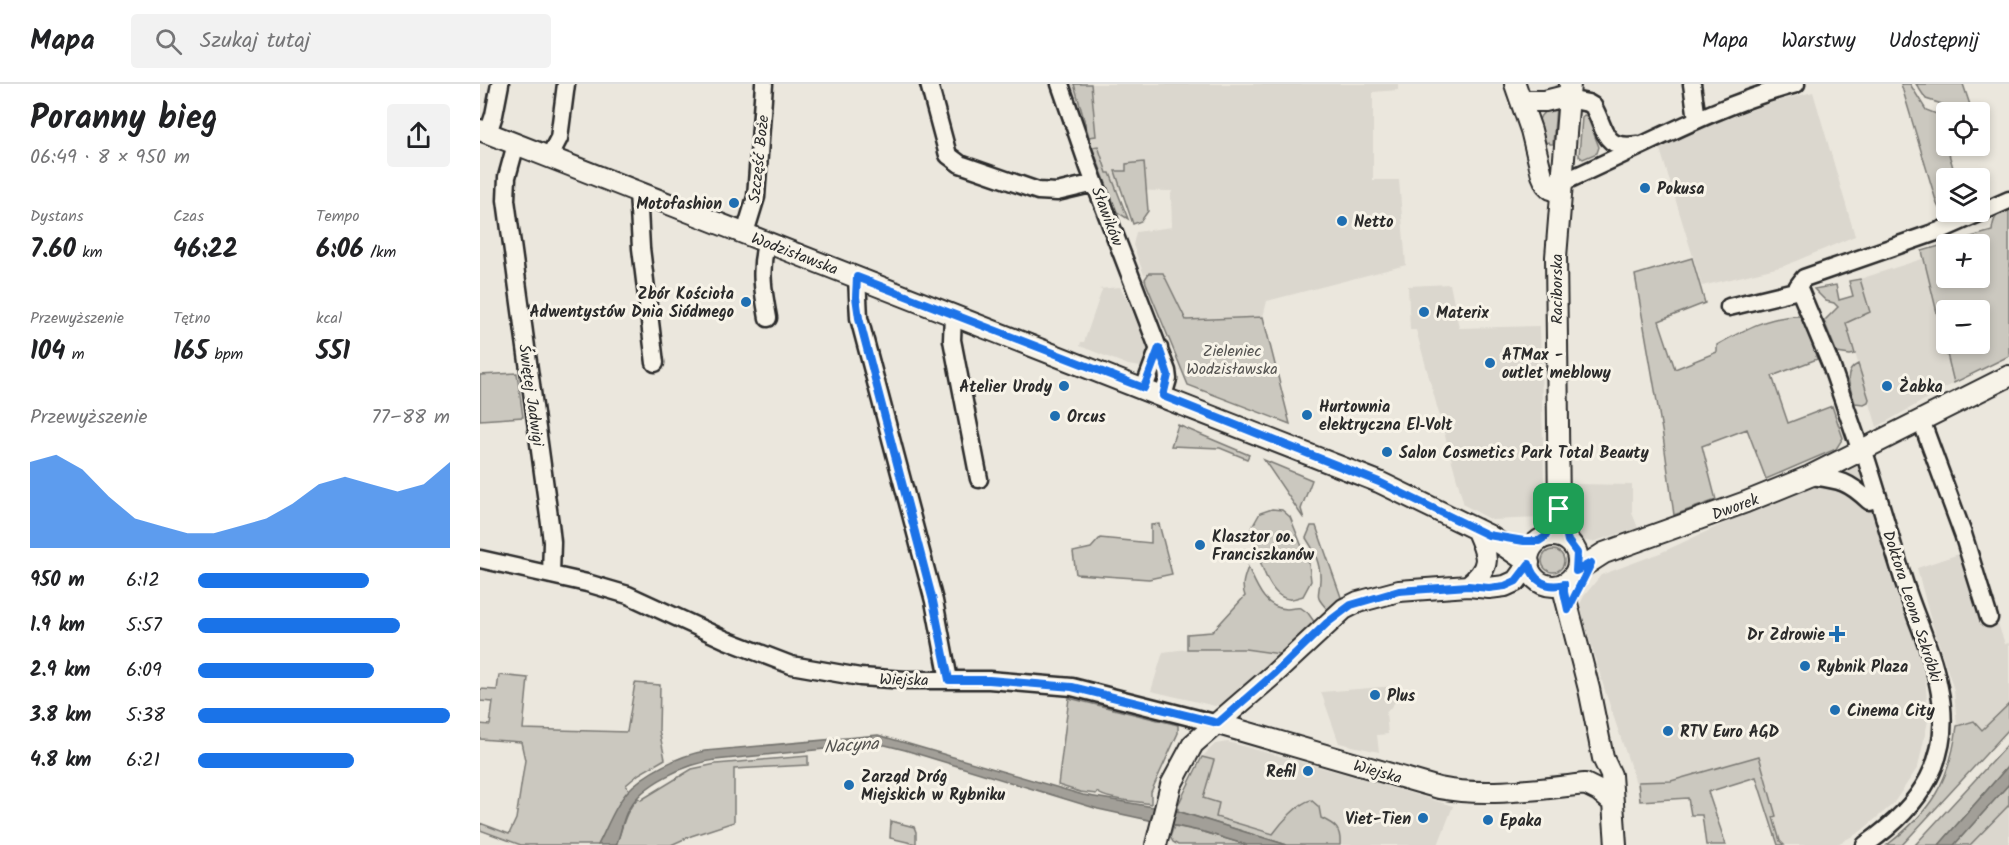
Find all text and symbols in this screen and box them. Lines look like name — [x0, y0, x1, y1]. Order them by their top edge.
search box — [131, 14, 551, 68]
text: Mapa — [30, 19, 95, 64]
text: Szukaj tutaj — [200, 24, 310, 59]
icon: search — [152, 25, 185, 58]
text: Mapa — [1702, 25, 1748, 58]
text: Warstwy — [1781, 25, 1856, 58]
text: Udostępnij — [1889, 25, 1979, 58]
text: Poranny bieg — [30, 93, 218, 146]
map controls — [1936, 102, 1990, 354]
button: locate — [1936, 102, 1990, 156]
button: share — [387, 104, 450, 167]
street label: Szczęść Boże — [742, 114, 777, 205]
text: 06:49 · 8 × 950 m — [30, 142, 190, 174]
button: layers — [1936, 168, 1990, 222]
place label: Pokusa — [1657, 177, 1704, 202]
marker: Pokusa — [1638, 181, 1652, 195]
street label: Sławików — [1084, 183, 1129, 250]
place label: Motofashion — [636, 192, 722, 217]
marker: Motofashion — [727, 196, 741, 210]
text: Dystans — [30, 204, 84, 229]
text: Czas — [173, 204, 204, 229]
text: Tempo — [316, 204, 359, 229]
place label: Netto — [1354, 210, 1394, 235]
marker: Netto — [1335, 214, 1349, 228]
street label: Wodzisławska — [747, 226, 842, 282]
text: 7.60 — [30, 229, 76, 271]
text: 46:22 — [173, 229, 238, 271]
text: 6:06 — [316, 229, 364, 271]
button: + — [1936, 234, 1990, 288]
text: km — [76, 240, 103, 265]
text: /km — [364, 240, 396, 265]
street label: Raciborska — [1545, 254, 1570, 324]
place label: Zbór Kościoła Adwentystów Dnia Siódmego — [530, 282, 734, 325]
marker: Zbór Kościoła Adwentystów Dnia Siódmego — [739, 295, 753, 309]
button: − — [1936, 300, 1990, 354]
place label: Materix — [1436, 301, 1489, 326]
marker: Materix — [1417, 305, 1431, 319]
text: Przewyższenie — [30, 306, 124, 331]
text: Tętno — [173, 306, 211, 331]
text: kcal — [316, 306, 342, 331]
text: 104 — [30, 331, 65, 373]
text: 165 — [173, 331, 208, 373]
text: 551 — [316, 331, 350, 373]
park label: Zieleniec Wodzisławska — [1186, 339, 1278, 382]
text: m — [65, 342, 85, 367]
text: bpm — [208, 342, 243, 367]
street label: Świętej Jadwigi — [511, 343, 550, 449]
place label: ATMax - outlet meblowy — [1502, 343, 1612, 386]
marker: ATMax - outlet meblowy — [1483, 356, 1497, 370]
place label: Atelier Urody — [959, 375, 1053, 400]
place label: Żabka — [1899, 375, 1943, 400]
marker: Atelier Urody — [1057, 379, 1071, 393]
marker: Żabka — [1880, 379, 1894, 393]
place label: Hurtownia elektryczna El‐Volt — [1319, 395, 1453, 438]
text: Przewyższenie — [30, 402, 148, 434]
text: 77–88 m — [371, 402, 450, 434]
place label: Orcus — [1067, 405, 1106, 430]
marker: Hurtownia elektryczna El‐Volt — [1300, 408, 1314, 422]
marker: Orcus — [1048, 409, 1062, 423]
place label: Salon Cosmetics Park Total Beauty — [1399, 441, 1649, 466]
marker: Salon Cosmetics Park Total Beauty — [1380, 445, 1394, 459]
pin — [1533, 483, 1584, 534]
street label: Dworek — [1709, 487, 1763, 527]
icon: arrive — [1542, 492, 1575, 525]
place label: Klasztor oo. Franciszkanów — [1212, 525, 1315, 568]
street label: Doktora Leona Szkróbki — [1875, 527, 1948, 687]
marker: Klasztor oo. Franciszkanów — [1193, 538, 1207, 552]
text: 950 m — [30, 565, 85, 597]
text: 6:12 — [126, 565, 160, 597]
text: 1.9 km — [30, 610, 85, 642]
text: 5:57 — [126, 610, 162, 642]
place label: Dr Zdrowie — [1747, 623, 1825, 648]
marker: Dr Zdrowie — [1830, 627, 1844, 641]
text: 2.9 km — [30, 655, 90, 687]
text: 6:09 — [126, 655, 162, 687]
place label: Rybnik Plaza — [1817, 655, 1908, 680]
marker: Rybnik Plaza — [1798, 659, 1812, 673]
street label: Wiejska — [879, 668, 929, 693]
place label: Plus — [1387, 684, 1416, 709]
marker: Plus — [1368, 688, 1382, 702]
place label: Cinema City — [1847, 699, 1935, 724]
text: 3.8 km — [30, 700, 91, 732]
text: 5:38 — [126, 700, 165, 732]
marker: Cinema City — [1828, 703, 1842, 717]
place label: RTV Euro AGD — [1680, 720, 1779, 745]
marker: RTV Euro AGD — [1661, 724, 1675, 738]
water label: Nacyna — [823, 730, 881, 763]
text: 4.8 km — [30, 745, 91, 777]
text: 6:21 — [126, 745, 160, 777]
street label: Wiejska — [1350, 754, 1405, 791]
place label: Refil — [1266, 760, 1297, 785]
marker: Refil — [1301, 764, 1315, 778]
place label: Zarząd Dróg Miejskich w Rybniku — [861, 765, 1005, 808]
marker: Zarząd Dróg Miejskich w Rybniku — [842, 778, 856, 792]
place label: Viet-Tien — [1345, 807, 1411, 832]
place label: Epaka — [1500, 809, 1542, 834]
marker: Viet-Tien — [1416, 811, 1430, 825]
marker: Epaka — [1481, 813, 1495, 827]

